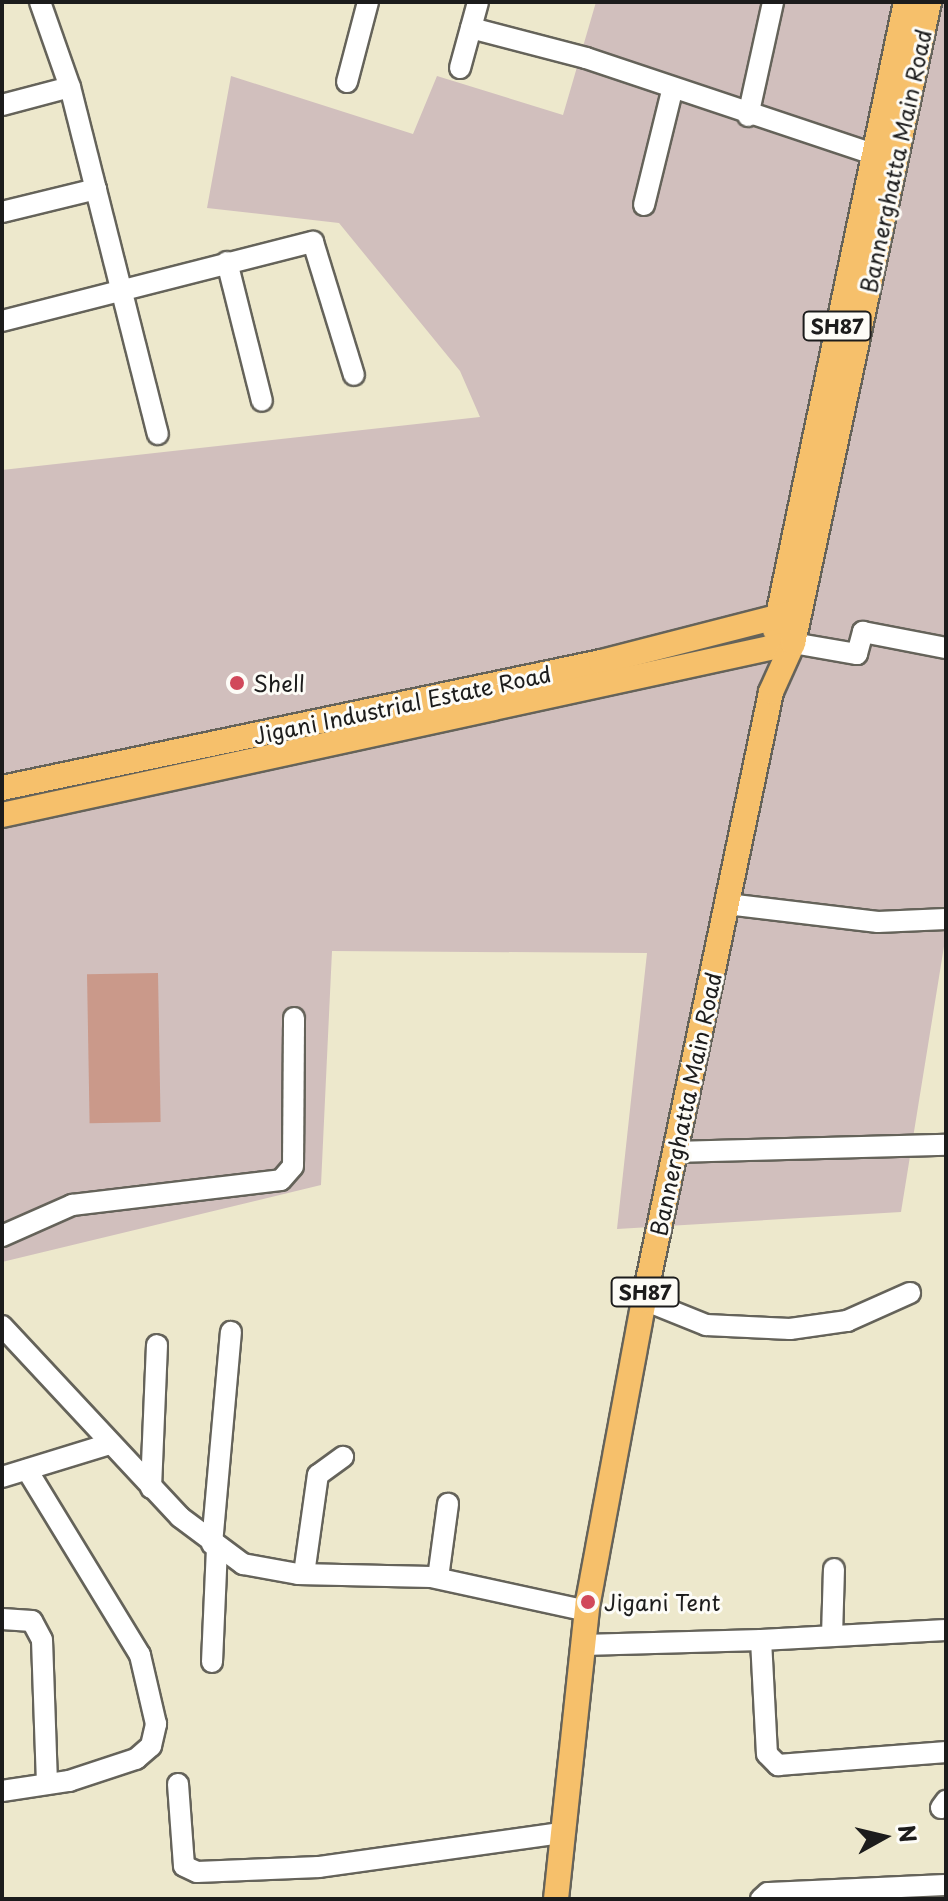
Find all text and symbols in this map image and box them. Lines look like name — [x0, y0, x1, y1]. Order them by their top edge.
street label: Bannerghatta Main Road — [854, 27, 936, 295]
road number: SH87 — [801, 310, 873, 342]
street label: Jigani Industrial Estate Road — [250, 659, 554, 749]
place label: Shell — [253, 670, 305, 696]
marker: Shell — [228, 674, 246, 692]
street label: Bannerghatta Main Road — [644, 970, 726, 1238]
road number: SH87 — [609, 1276, 681, 1308]
place label: Jigani Tent — [604, 1589, 721, 1615]
marker: Jigani Tent — [579, 1593, 597, 1611]
north arrow — [844, 1797, 924, 1877]
text: N — [891, 1823, 926, 1845]

